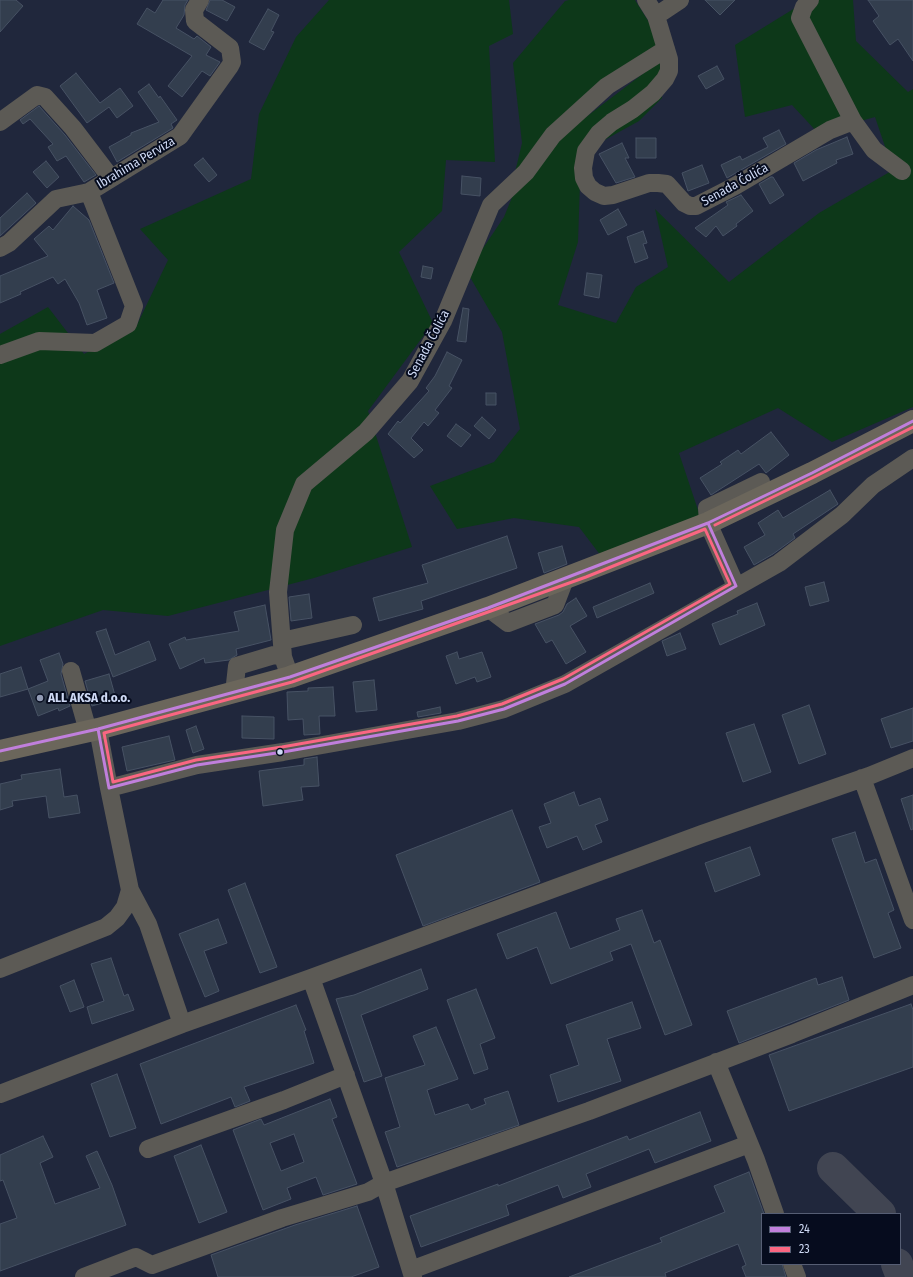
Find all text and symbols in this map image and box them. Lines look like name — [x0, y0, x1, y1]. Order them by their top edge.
street label: Ibrahima Perviza — [94, 134, 178, 192]
street label: Senada Čolića — [699, 160, 771, 210]
street label: Senada Čolića — [405, 308, 453, 380]
place label: ALL AKSA d.o.o. — [48, 690, 130, 706]
marker: ALL AKSA d.o.o. — [35, 693, 45, 703]
unlabelled marker — [275, 747, 285, 757]
legend — [761, 1213, 901, 1265]
text: 24 — [799, 1222, 810, 1236]
text: 23 — [799, 1242, 810, 1256]

